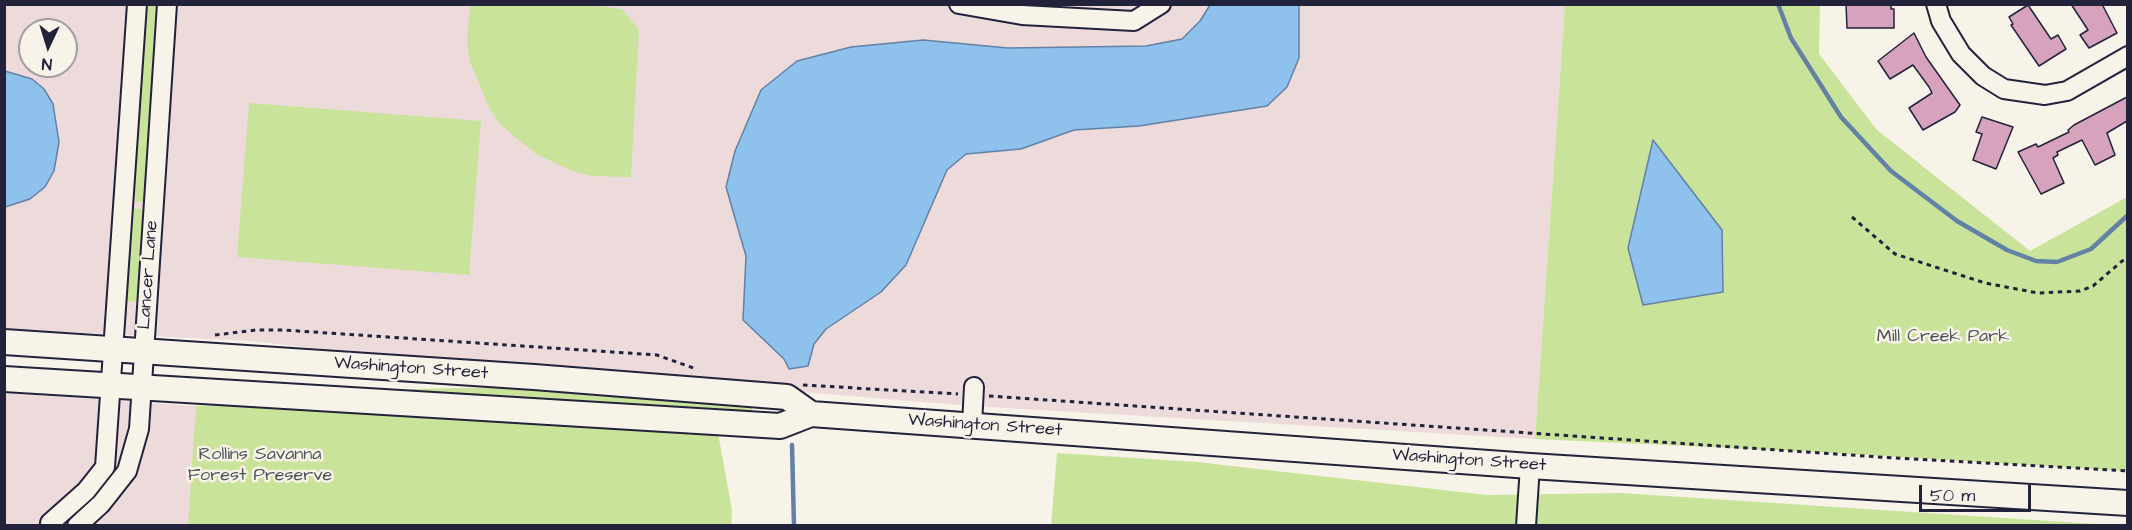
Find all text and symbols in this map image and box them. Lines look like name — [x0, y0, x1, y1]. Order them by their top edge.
north arrow — [18, 18, 78, 78]
text: N — [41, 53, 53, 75]
street label: Lancer Lane — [134, 220, 164, 330]
park label: Mill Creek Park — [1877, 326, 2009, 348]
street label: Washington Street — [333, 353, 489, 385]
street label: Washington Street — [907, 410, 1063, 442]
park label: Rollins Savanna Forest Preserve — [188, 444, 332, 486]
street label: Washington Street — [1391, 445, 1547, 477]
scale bar — [1922, 473, 2034, 511]
text: 50 m — [1930, 483, 1975, 508]

